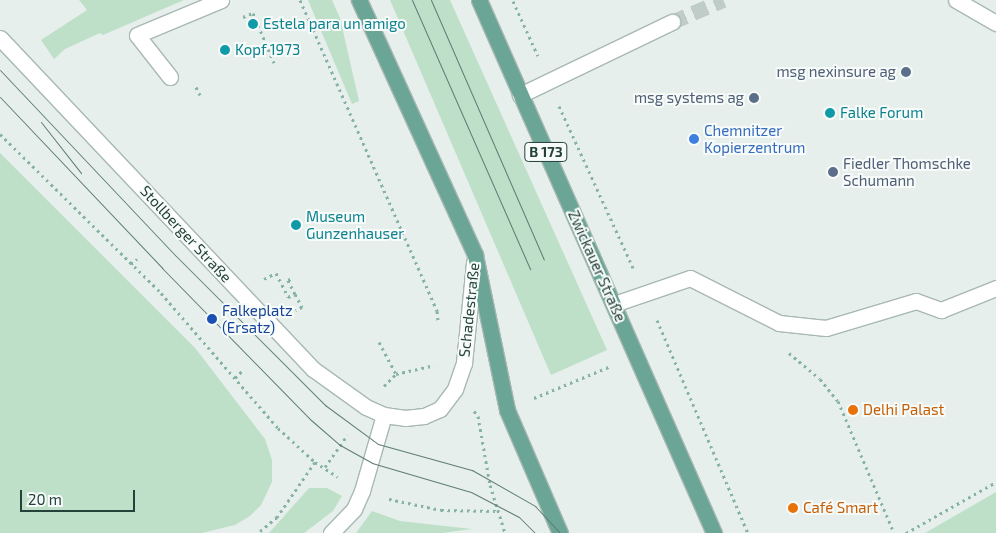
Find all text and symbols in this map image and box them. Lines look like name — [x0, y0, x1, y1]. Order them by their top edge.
place label: Estela para un amigo — [263, 15, 406, 33]
marker: Estela para un amigo — [247, 18, 259, 30]
place label: Kopf 1973 — [235, 41, 301, 59]
marker: Kopf 1973 — [219, 44, 231, 56]
place label: msg nexinsure ag — [776, 63, 896, 81]
marker: msg nexinsure ag — [900, 66, 912, 78]
place label: msg systems ag — [634, 89, 744, 107]
marker: msg systems ag — [748, 92, 760, 104]
place label: Falke Forum — [840, 104, 923, 122]
marker: Falke Forum — [824, 107, 836, 119]
place label: Chemnitzer Kopierzentrum — [704, 121, 806, 156]
marker: Chemnitzer Kopierzentrum — [688, 133, 700, 145]
road number: B 173 — [524, 140, 568, 163]
place label: Fiedler Thomschke Schumann — [843, 154, 972, 189]
marker: Fiedler Thomschke Schumann — [827, 166, 839, 178]
street label: Stollberger Straße — [136, 182, 236, 286]
place label: Museum Gunzenhauser — [306, 207, 404, 242]
street label: Zwickauer Straße — [564, 207, 630, 325]
marker: Museum Gunzenhauser — [290, 219, 302, 231]
street label: Schadestraße — [455, 262, 483, 358]
place label: Falkeplatz (Ersatz) — [222, 301, 293, 336]
marker: Falkeplatz (Ersatz) — [206, 313, 218, 325]
place label: Delhi Palast — [863, 401, 944, 419]
marker: Delhi Palast — [847, 404, 859, 416]
scale bar — [22, 480, 138, 512]
text: 20 m — [28, 490, 62, 508]
place label: Café Smart — [803, 499, 878, 517]
marker: Café Smart — [787, 502, 799, 514]

